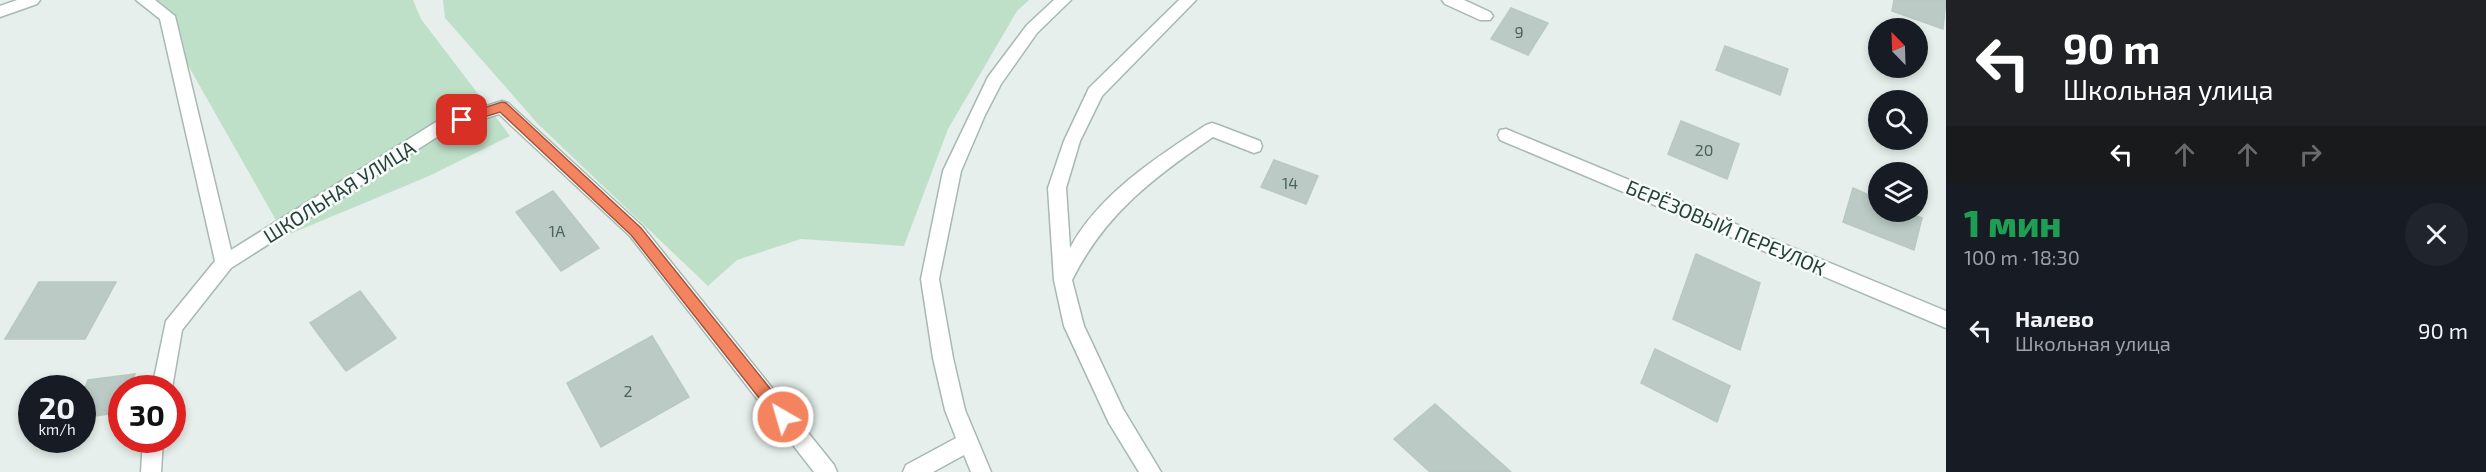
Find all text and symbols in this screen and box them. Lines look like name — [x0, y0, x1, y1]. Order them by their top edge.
north arrow — [1868, 18, 1928, 78]
map controls — [1868, 18, 1928, 222]
house number: 9 — [1514, 22, 1524, 41]
text: 90 m — [2063, 22, 2160, 72]
icon: left — [1964, 24, 2042, 102]
text: Школьная улица — [2063, 73, 2273, 105]
button: search — [1868, 90, 1928, 150]
pin — [436, 94, 487, 145]
icon: arrive — [445, 103, 478, 136]
street label: ШКОЛЬНАЯ УЛИЦА — [259, 134, 420, 247]
icon: left — [2105, 138, 2138, 171]
icon: ahead — [2168, 138, 2201, 171]
icon: ahead — [2231, 138, 2264, 171]
icon: right — [2294, 138, 2327, 171]
house number: 20 — [1695, 140, 1713, 159]
button: layers — [1868, 162, 1928, 222]
house number: 14 — [1282, 173, 1298, 192]
street label: БЕРЁЗОВЫЙ ПЕРЕУЛОК — [1623, 174, 1829, 280]
text: 1 мин — [1964, 201, 2062, 244]
button: close — [2405, 203, 2468, 266]
house number: 1А — [549, 221, 565, 240]
text: 100 m · 18:30 — [1964, 245, 2080, 269]
text: Налево — [2015, 305, 2094, 331]
icon: left — [1964, 314, 1997, 347]
text: 90 m — [2418, 317, 2468, 343]
text: Школьная улица — [2015, 331, 2171, 355]
speed limit sign: 30 — [108, 375, 186, 453]
house number: 2 — [624, 381, 633, 400]
position arrow — [751, 385, 815, 449]
text: 20 — [39, 389, 75, 425]
text: km/h — [38, 420, 76, 438]

